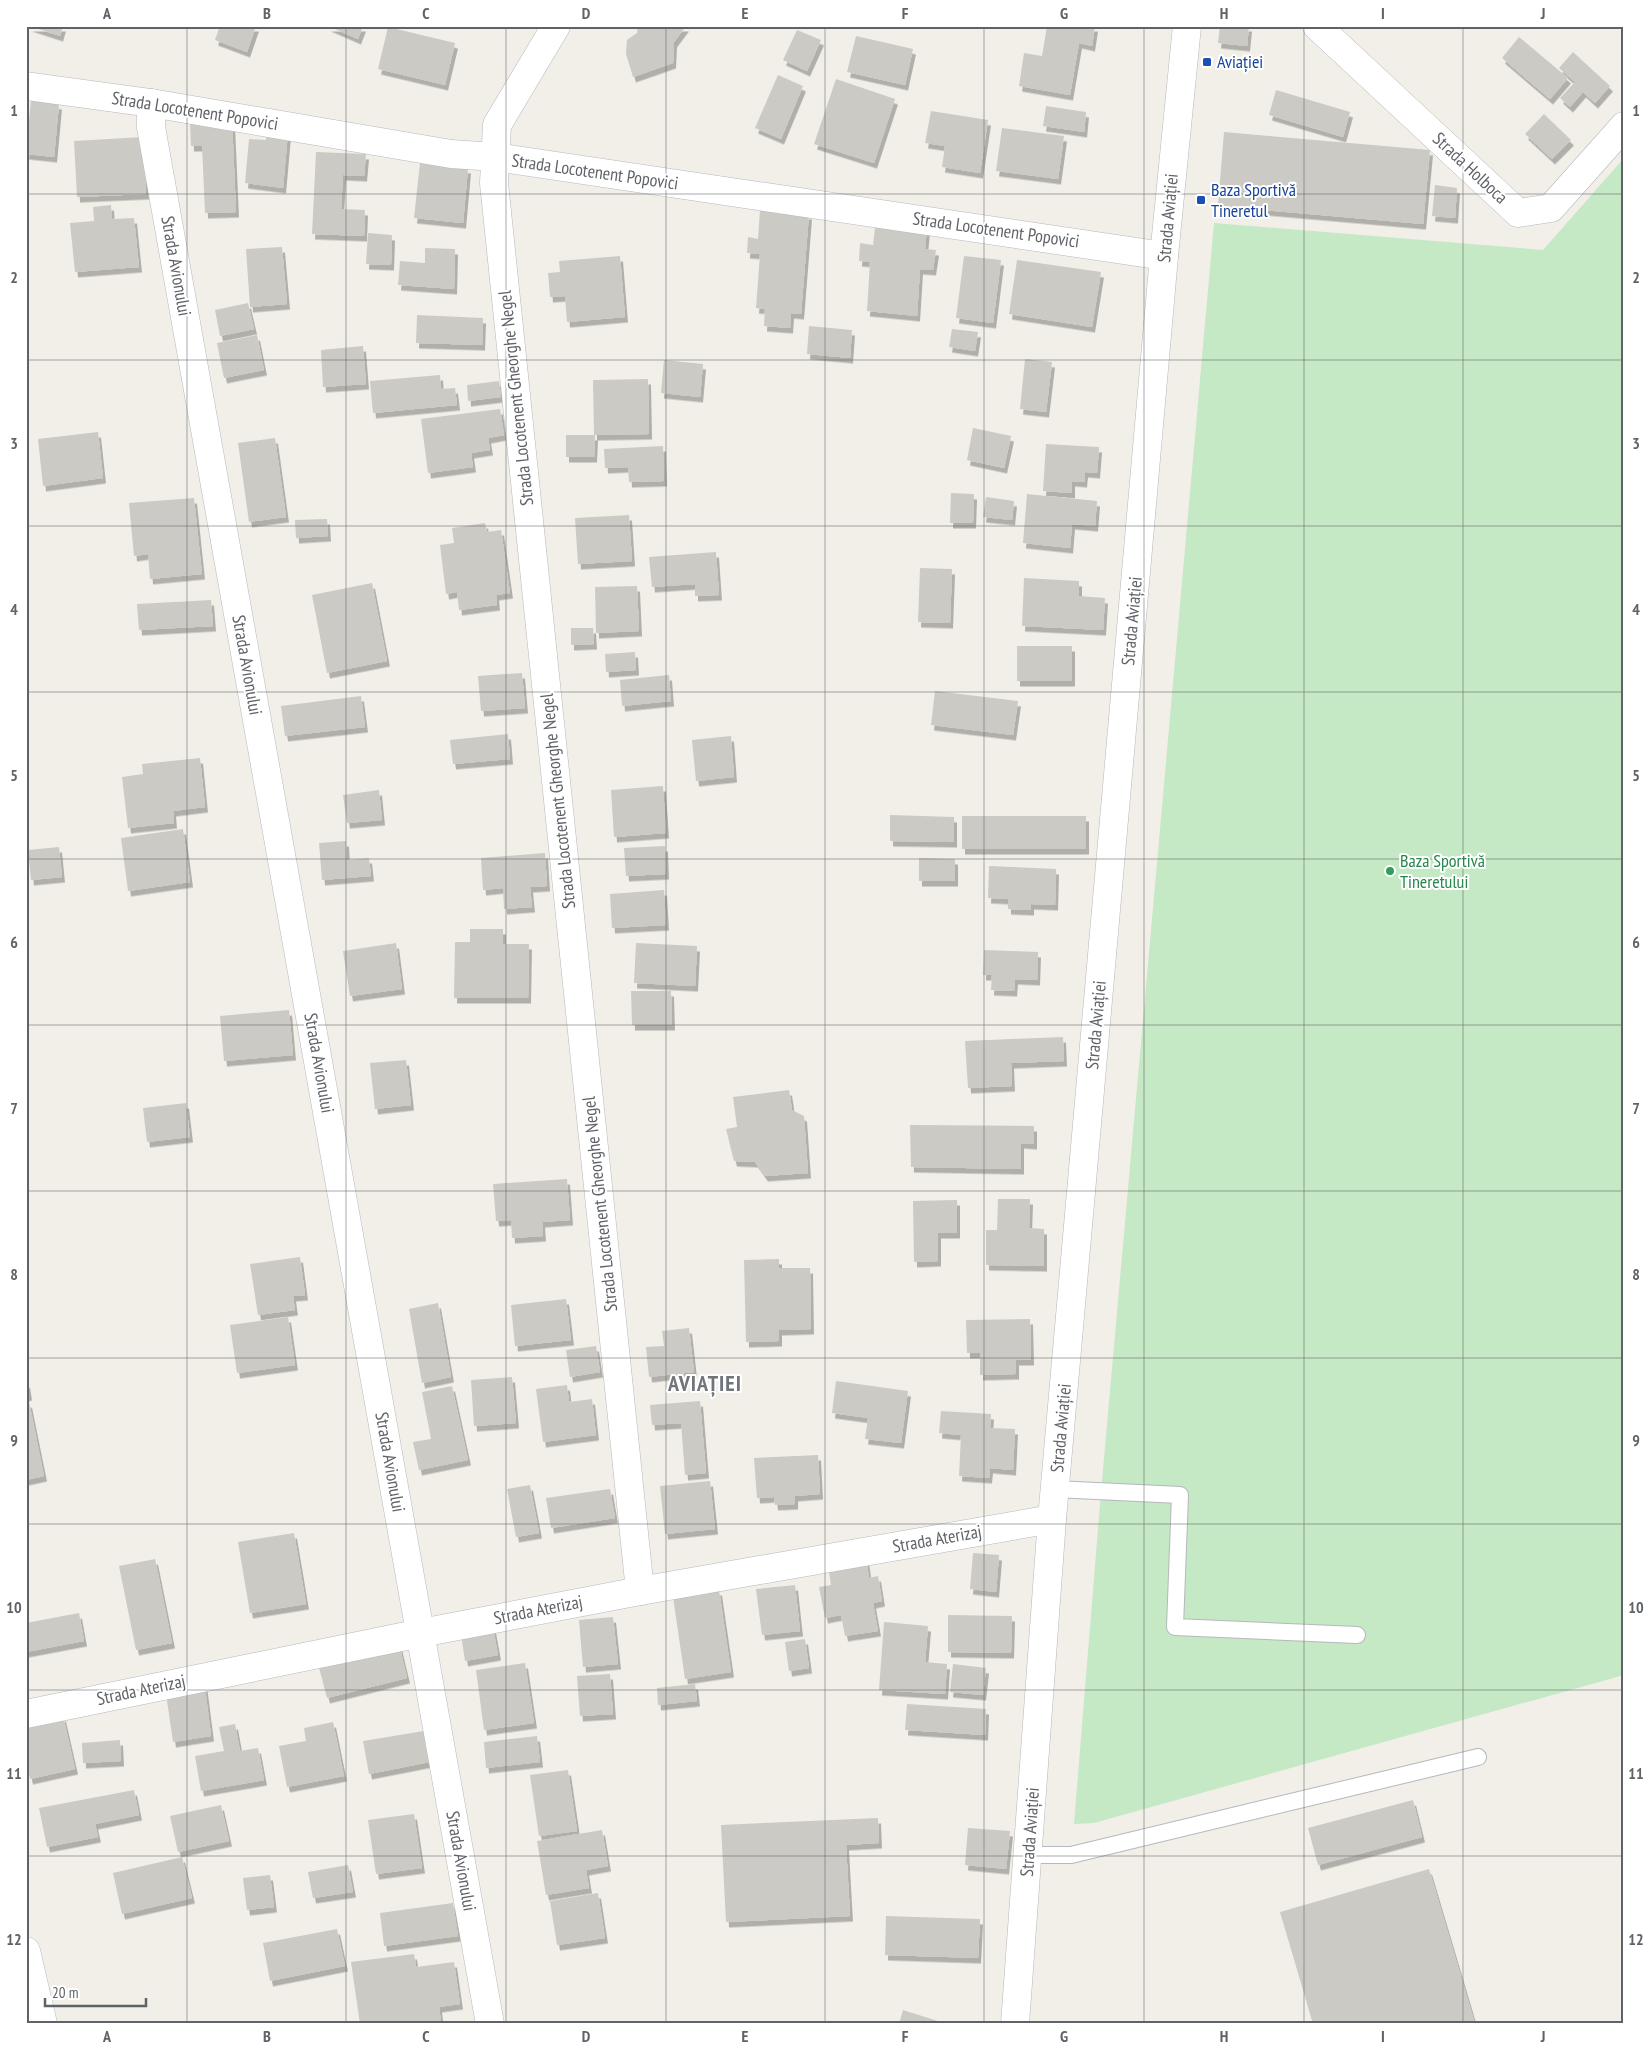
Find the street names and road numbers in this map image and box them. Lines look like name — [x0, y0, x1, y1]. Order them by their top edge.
street label: Strada Locotenent Popovici — [110, 86, 280, 135]
street label: Strada Holboca — [1428, 127, 1513, 208]
street label: Strada Locotenent Popovici — [510, 148, 680, 195]
street label: Strada Aviației — [1152, 172, 1183, 263]
street label: Strada Locotenent Popovici — [911, 206, 1081, 253]
street label: Strada Avionului — [156, 214, 197, 318]
street label: Strada Locotenent Gheorghe Negel — [493, 289, 538, 507]
street label: Strada Aviației — [1116, 575, 1147, 666]
street label: Strada Avionului — [227, 613, 268, 717]
street label: Strada Locotenent Gheorghe Negel — [535, 692, 580, 910]
street label: Strada Aviației — [1080, 979, 1111, 1070]
street label: Strada Avionului — [299, 1011, 340, 1115]
street label: Strada Locotenent Gheorghe Negel — [577, 1095, 622, 1313]
street label: Strada Aviației — [1045, 1382, 1076, 1473]
street label: Strada Avionului — [370, 1410, 411, 1514]
street label: Strada Aterizaj — [891, 1519, 983, 1558]
street label: Strada Aterizaj — [492, 1590, 584, 1629]
street label: Strada Aterizaj — [94, 1669, 187, 1710]
street label: Strada Aviației — [1015, 1787, 1044, 1877]
street label: Strada Avionului — [441, 1809, 482, 1913]

